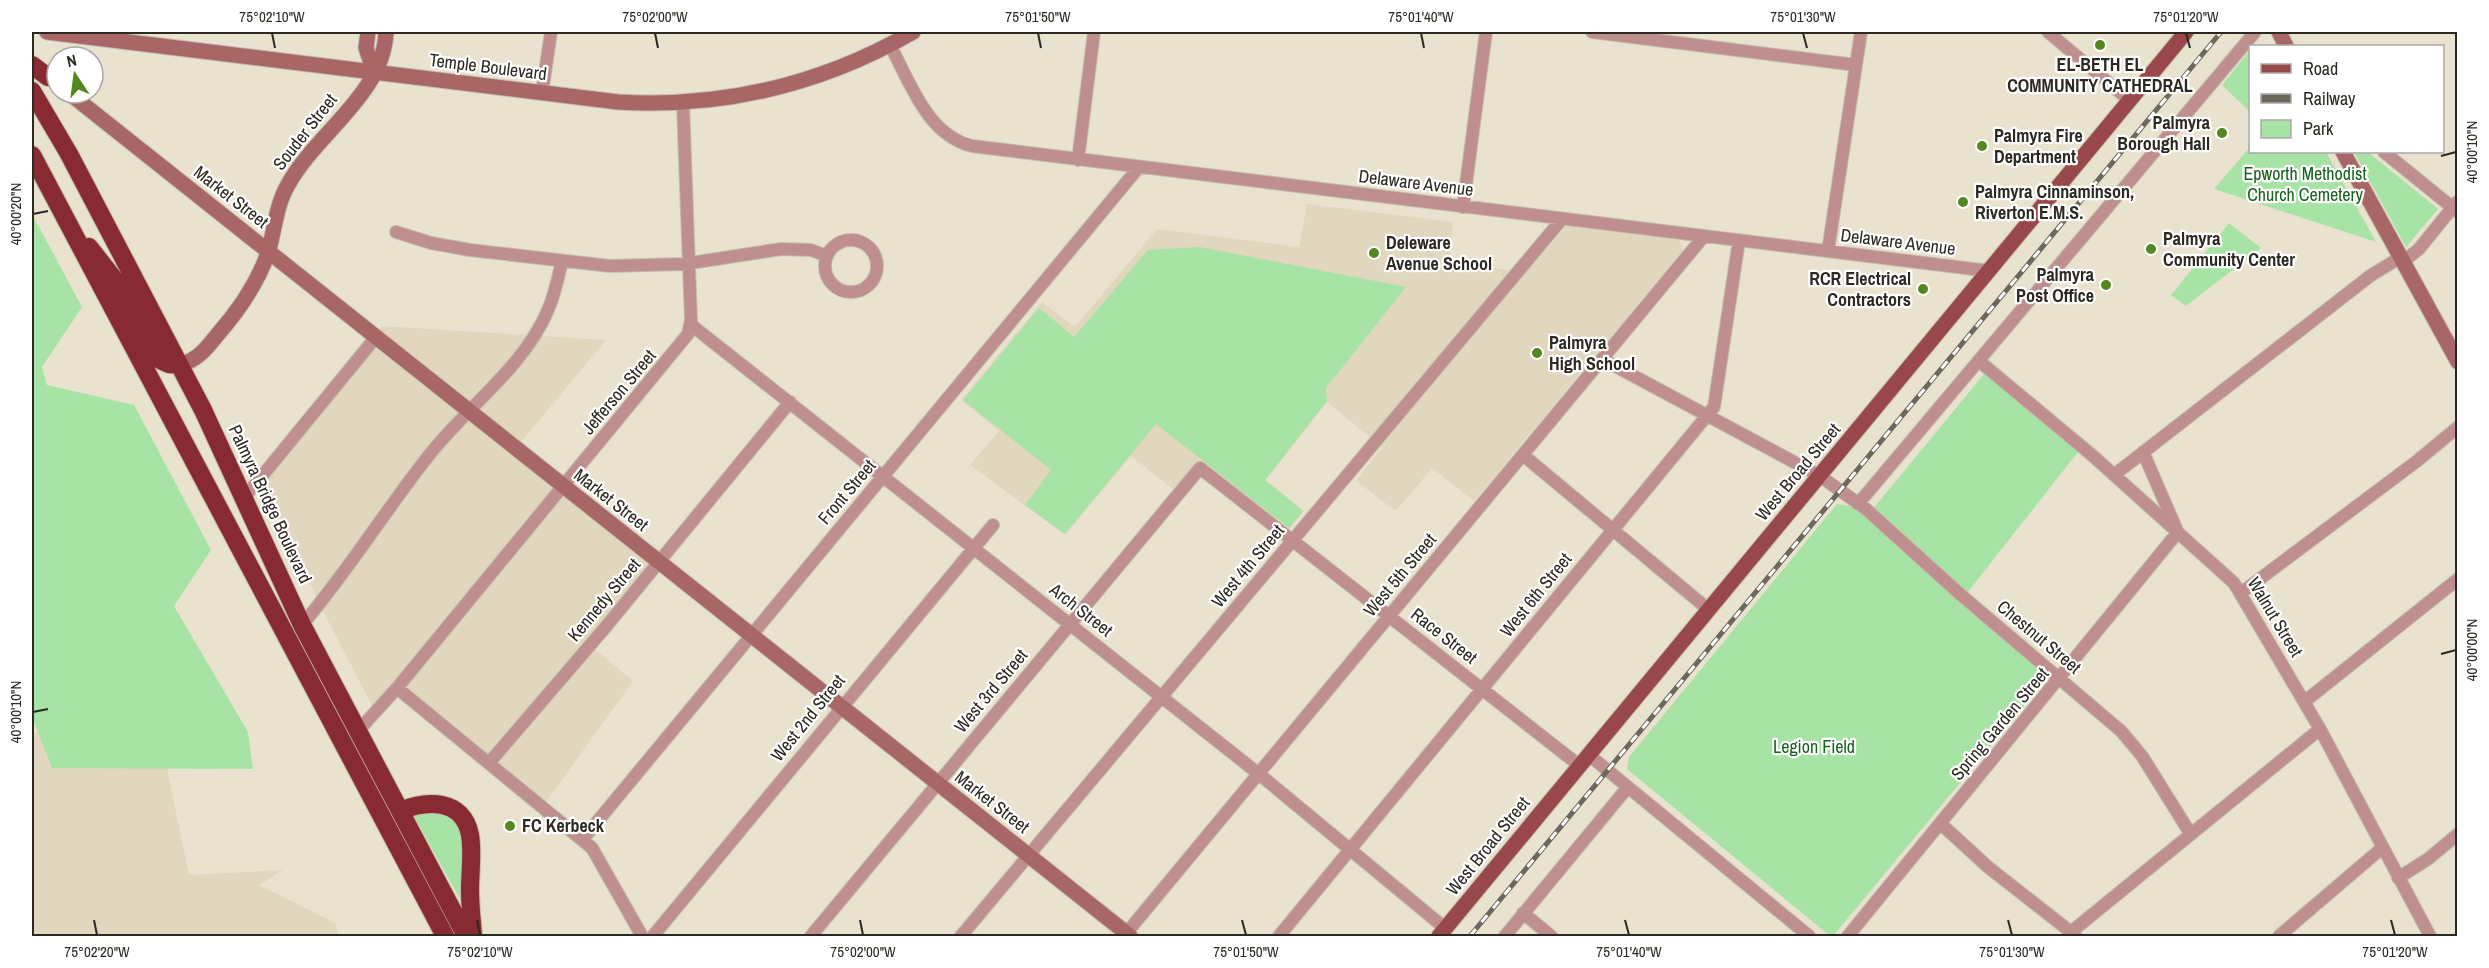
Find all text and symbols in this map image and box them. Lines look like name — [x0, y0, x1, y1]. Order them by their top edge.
text: 75°02'10"W — [239, 6, 305, 27]
text: 75°02'00"W — [622, 6, 688, 27]
text: 75°01'50"W — [1005, 6, 1071, 27]
text: 75°01'40"W — [1388, 6, 1454, 27]
text: 75°01'30"W — [1770, 6, 1836, 27]
text: 75°01'20"W — [2153, 6, 2219, 27]
marker: EL-BETH EL COMMUNITY CATHEDRAL — [2093, 38, 2107, 52]
north arrow — [45, 45, 105, 105]
legend — [2249, 45, 2444, 153]
street label: Temple Boulevard — [428, 47, 548, 86]
text: N — [65, 49, 79, 72]
place label: EL-BETH EL COMMUNITY CATHEDRAL — [2007, 52, 2193, 98]
text: Road — [2303, 56, 2338, 81]
text: Railway — [2303, 86, 2356, 111]
street label: Souder Street — [267, 88, 342, 175]
place label: Palmyra Borough Hall — [2117, 110, 2211, 156]
text: Park — [2303, 116, 2334, 141]
text: 40°00'10"N — [2461, 121, 2482, 183]
place label: Palmyra Fire Department — [1994, 123, 2083, 169]
marker: Palmyra Borough Hall — [2215, 126, 2229, 140]
marker: Palmyra Fire Department — [1975, 139, 1989, 153]
street label: Market Street — [189, 159, 274, 234]
park label: Epworth Methodist Church Cemetery — [2243, 161, 2367, 207]
street label: Delaware Avenue — [1357, 163, 1475, 202]
place label: Palmyra Cinnaminson, Riverton E.M.S. — [1975, 179, 2134, 225]
text: 40°00'20"N — [5, 183, 26, 245]
marker: Palmyra Cinnaminson, Riverton E.M.S. — [1956, 195, 1970, 209]
street label: Delaware Avenue — [1839, 222, 1957, 261]
place label: Palmyra Community Center — [2163, 226, 2295, 272]
place label: Deleware Avenue School — [1386, 230, 1492, 276]
marker: Palmyra Community Center — [2144, 242, 2158, 256]
marker: Deleware Avenue School — [1367, 246, 1381, 260]
place label: Palmyra Post Office — [2016, 262, 2095, 308]
place label: RCR Electrical Contractors — [1809, 266, 1911, 312]
marker: Palmyra Post Office — [2099, 278, 2113, 292]
marker: RCR Electrical Contractors — [1916, 282, 1930, 296]
place label: Palmyra High School — [1549, 330, 1635, 376]
street label: Jefferson Street — [576, 344, 662, 440]
marker: Palmyra High School — [1530, 346, 1544, 360]
street label: West Broad Street — [1749, 418, 1846, 526]
street label: Palmyra Bridge Boulevard — [223, 420, 318, 587]
street label: Front Street — [812, 454, 881, 530]
street label: Market Street — [569, 462, 654, 537]
street label: West 4th Street — [1205, 519, 1290, 613]
street label: West 5th Street — [1357, 528, 1442, 622]
street label: West 6th Street — [1494, 547, 1577, 642]
street label: Kennedy Street — [561, 553, 646, 647]
street label: Walnut Street — [2242, 572, 2309, 661]
street label: Arch Street — [1044, 576, 1118, 642]
street label: Chestnut Street — [1992, 594, 2087, 679]
street label: Race Street — [1406, 602, 1483, 669]
text: 40°00'00"N — [2461, 619, 2482, 681]
street label: West 3rd Street — [948, 643, 1033, 738]
street label: Spring Garden Street — [1945, 662, 2054, 785]
street label: West 2nd Street — [765, 669, 851, 767]
text: 40°00'10"N — [5, 681, 26, 743]
park label: Legion Field — [1773, 734, 1855, 759]
street label: Market Street — [950, 764, 1035, 839]
street label: West Broad Street — [1440, 791, 1535, 900]
place label: FC Kerbeck — [522, 813, 605, 838]
marker: FC Kerbeck — [503, 819, 517, 833]
text: 75°02'20"W — [64, 941, 130, 962]
text: 75°02'10"W — [447, 941, 513, 962]
text: 75°02'00"W — [830, 941, 896, 962]
text: 75°01'50"W — [1213, 941, 1279, 962]
text: 75°01'40"W — [1596, 941, 1662, 962]
text: 75°01'30"W — [1979, 941, 2045, 962]
text: 75°01'20"W — [2362, 941, 2428, 962]

